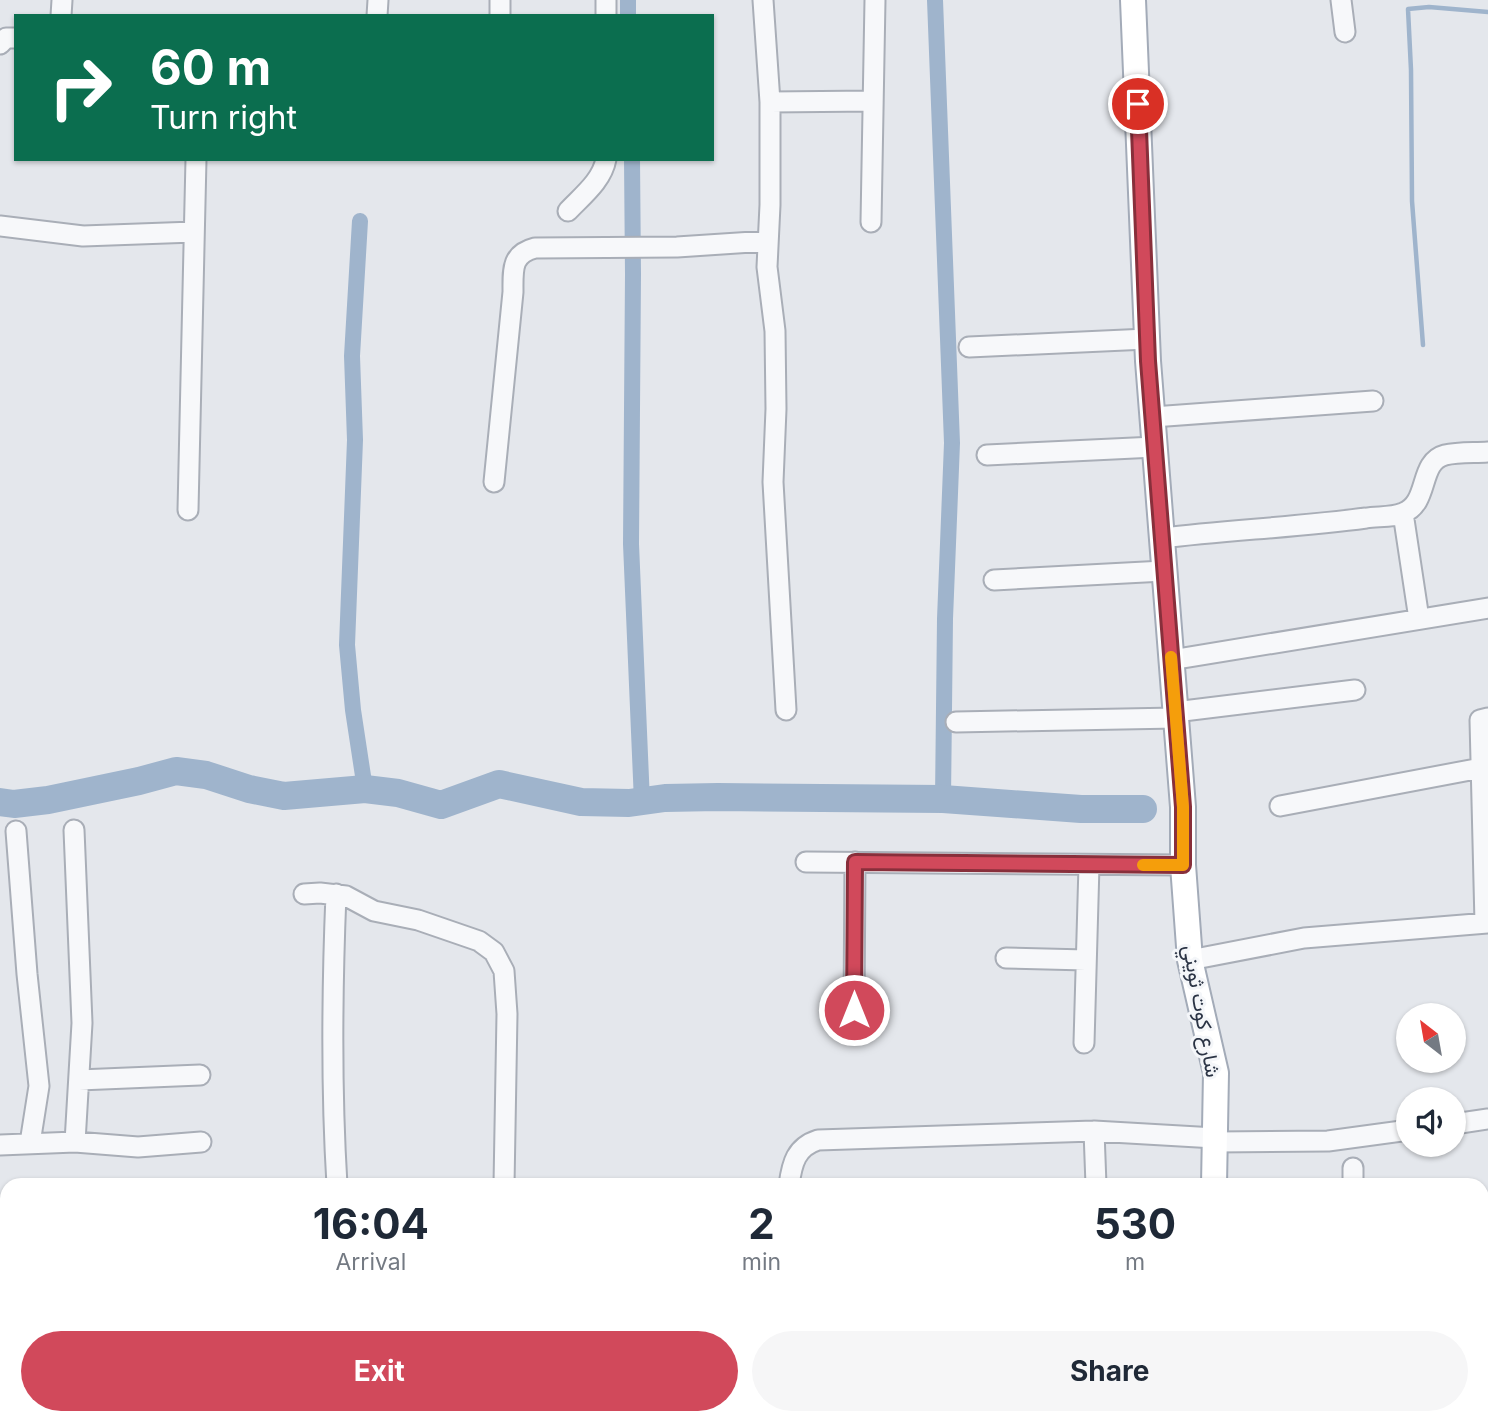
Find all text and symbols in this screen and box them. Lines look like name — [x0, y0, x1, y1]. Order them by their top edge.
text: 60 m — [150, 38, 271, 97]
icon: right — [35, 42, 126, 133]
pin — [1108, 74, 1168, 134]
icon: arrive — [1119, 85, 1157, 123]
text: Turn right — [150, 98, 297, 137]
street label: شارع كوت ثويني — [1173, 943, 1226, 1080]
position arrow — [817, 973, 891, 1047]
north arrow — [1396, 1003, 1466, 1073]
map controls — [1396, 1003, 1466, 1157]
button: sound — [1396, 1087, 1466, 1157]
text: 16:04 — [313, 1198, 429, 1249]
text: 2 — [748, 1198, 775, 1249]
text: 530 — [1094, 1198, 1176, 1249]
text: Arrival — [335, 1248, 406, 1276]
text: min — [742, 1248, 781, 1276]
text: m — [1125, 1248, 1145, 1276]
button: Exit — [21, 1331, 738, 1411]
button: Share — [752, 1331, 1468, 1411]

